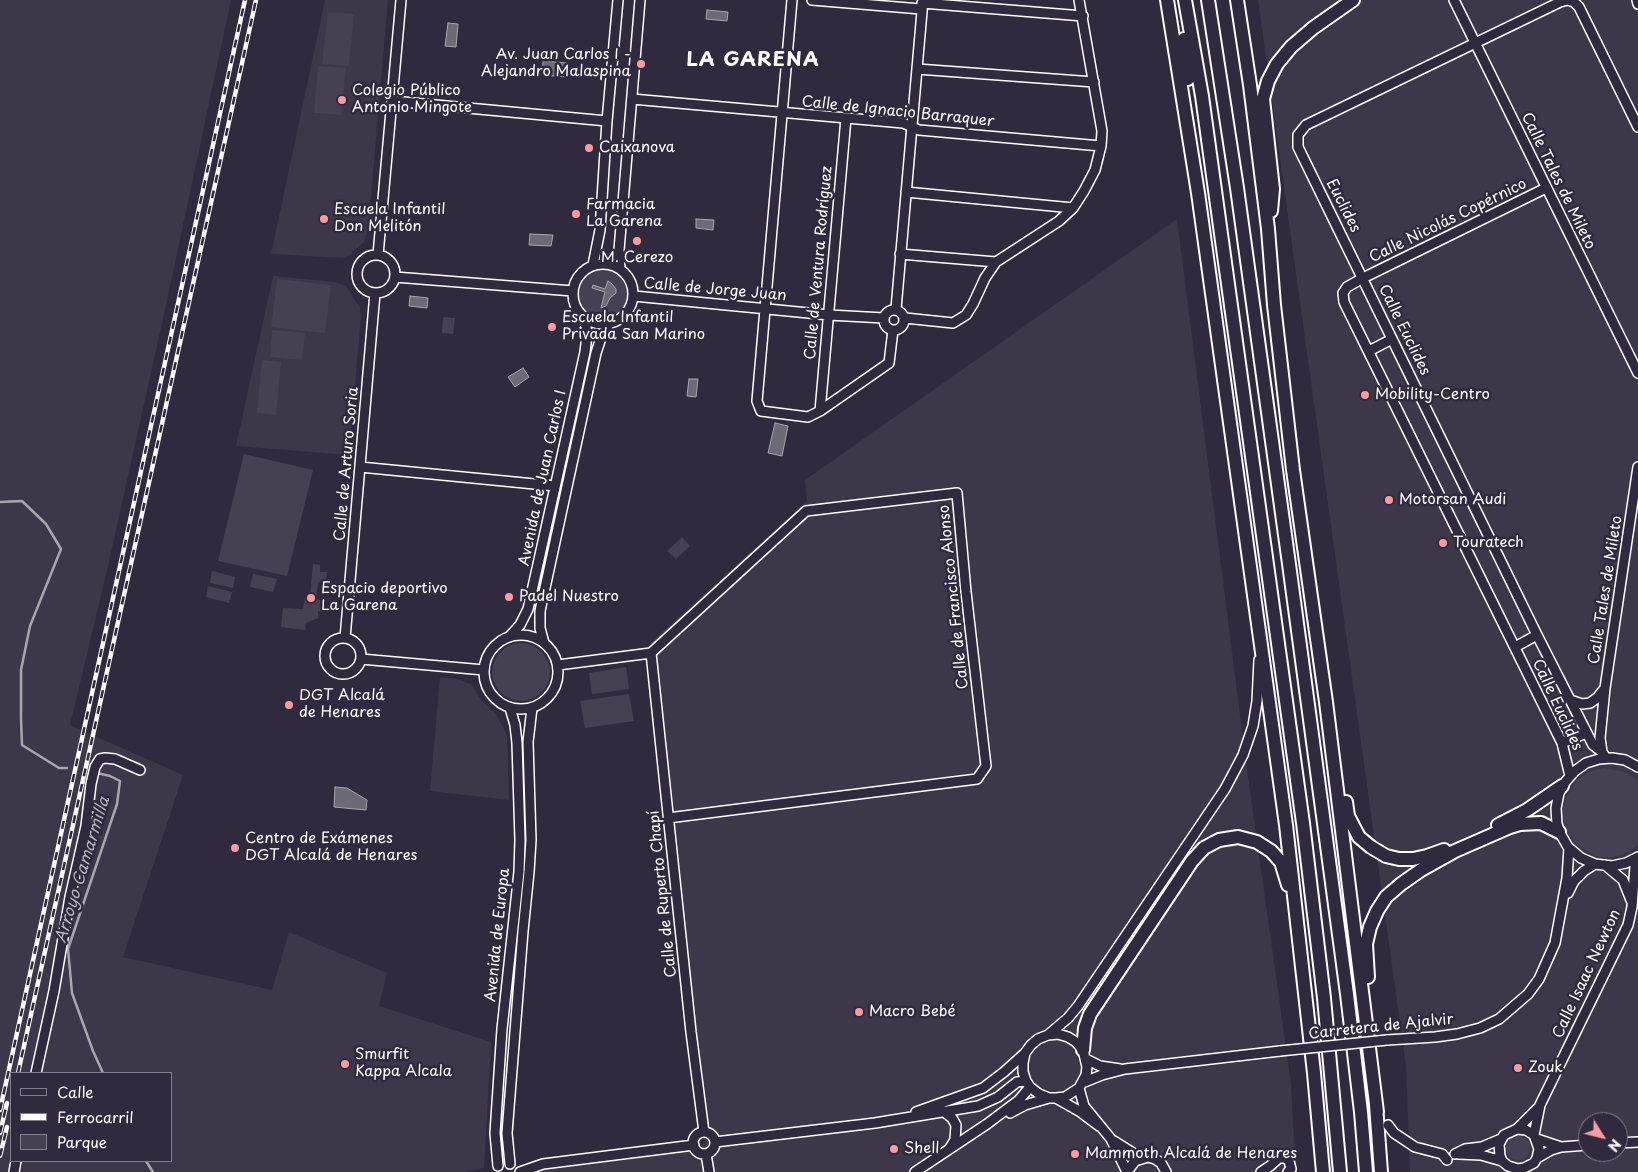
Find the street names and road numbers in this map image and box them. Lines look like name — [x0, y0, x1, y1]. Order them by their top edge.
street label: Calle de Ignacio Barraquer — [801, 93, 995, 131]
street label: Calle Tales de Mileto — [1517, 110, 1599, 252]
street label: Calle de Ventura Rodríguez — [802, 166, 836, 360]
street label: Calle Nicolás Copérnico — [1366, 175, 1530, 267]
street label: Euclides — [1322, 176, 1364, 236]
street label: Calle de Jorge Juan — [643, 275, 787, 305]
street label: Calle Euclides — [1374, 282, 1434, 378]
street label: Calle de Arturo Soria — [331, 386, 363, 542]
street label: Avenida de Juan Carlos I — [516, 388, 570, 568]
street label: Calle de Francisco Alonso — [935, 504, 973, 690]
street label: Calle Tales de Mileto — [1585, 515, 1627, 665]
street label: Calle Euclides — [1528, 656, 1586, 754]
street label: Calle de Ruperto Chapí — [645, 810, 681, 978]
street label: Avenida de Europa — [482, 867, 514, 1003]
street label: Calle Isaac Newton — [1549, 907, 1625, 1041]
street label: Carretera de Ajalvir — [1308, 1010, 1454, 1044]

